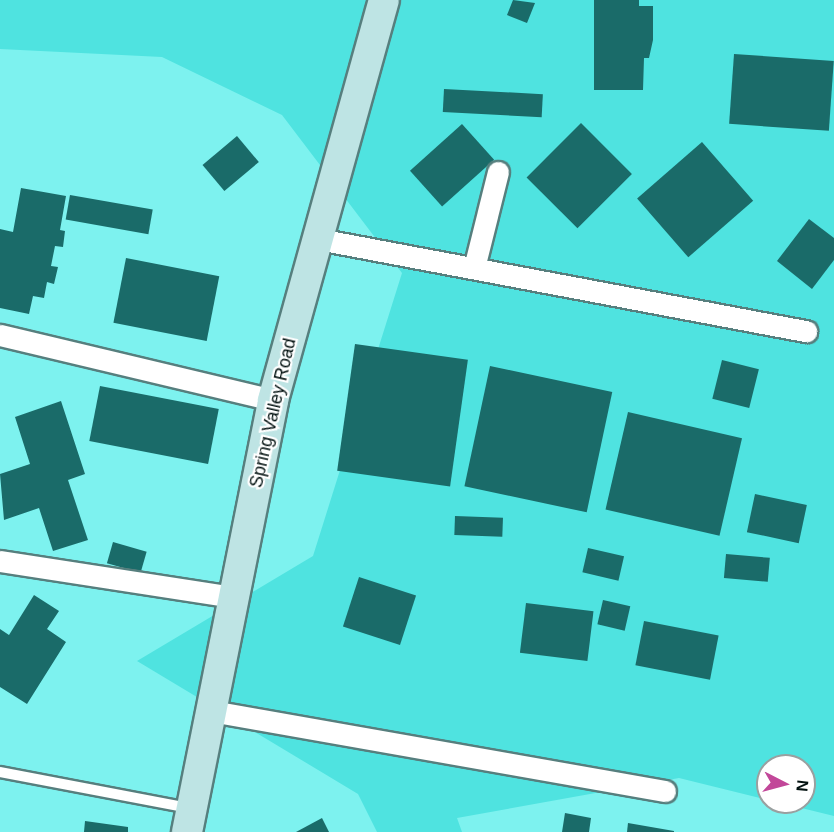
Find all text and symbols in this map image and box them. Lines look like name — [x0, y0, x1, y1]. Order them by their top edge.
street label: Spring Valley Road — [245, 336, 301, 490]
north arrow — [756, 754, 816, 814]
text: N — [793, 779, 811, 792]

